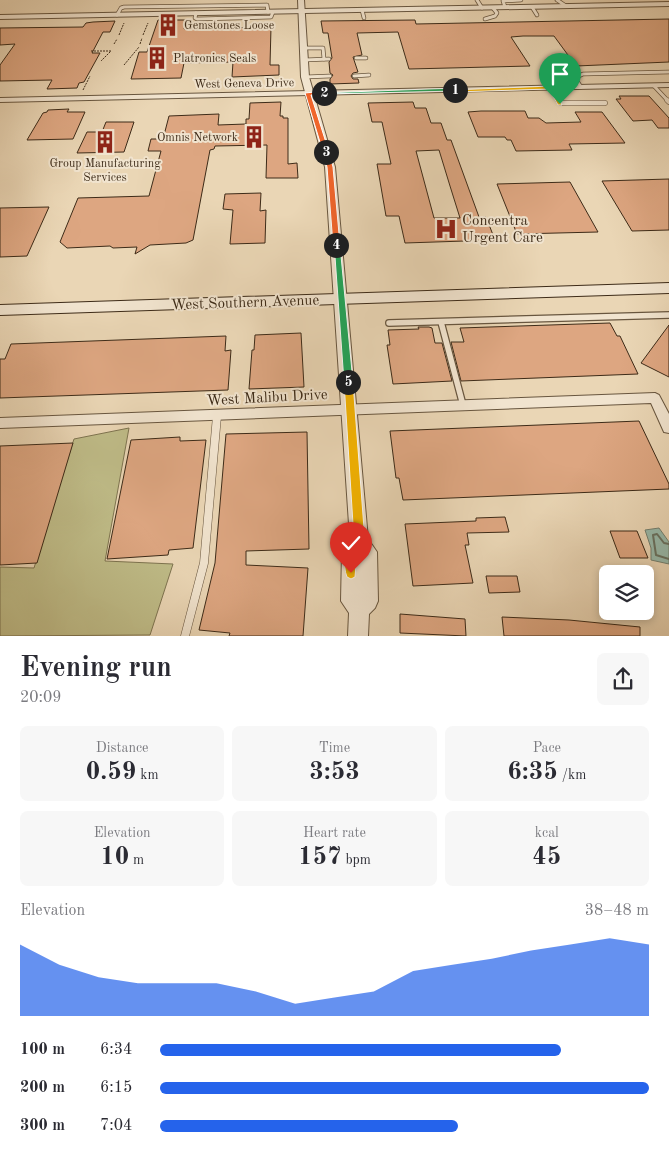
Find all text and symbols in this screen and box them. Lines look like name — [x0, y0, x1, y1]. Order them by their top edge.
building icon: Gemstones Loose — [155, 12, 181, 38]
place label: Gemstones Loose — [184, 20, 275, 32]
building icon: Platronics Seals — [144, 45, 170, 71]
place label: Platronics Seals — [173, 53, 256, 65]
pin — [539, 53, 581, 104]
icon: arrive — [546, 60, 574, 88]
street label: West Geneva Drive — [194, 77, 295, 91]
pin: 1 — [442, 78, 468, 102]
pin: 2 — [312, 80, 336, 106]
text: 1 — [451, 83, 460, 97]
text: 2 — [320, 86, 329, 100]
building icon: Omnis Network — [241, 124, 267, 150]
building icon: Group Manufacturing Services — [92, 129, 118, 155]
place label: Omnis Network — [157, 132, 238, 144]
pin: 3 — [314, 140, 338, 164]
text: 3 — [322, 145, 331, 159]
place label: Group Manufacturing Services — [49, 158, 161, 184]
place label: Concentra Urgent Care — [462, 214, 543, 246]
hospital icon: Concentra Urgent Care — [433, 216, 459, 242]
pin: 4 — [324, 232, 348, 258]
text: 4 — [332, 238, 341, 252]
street label: West Southern Avenue — [171, 293, 320, 314]
pin: 5 — [336, 370, 360, 394]
text: 5 — [344, 375, 353, 389]
street label: West Malibu Drive — [206, 388, 328, 409]
pin — [330, 522, 372, 573]
icon: check — [337, 529, 365, 557]
map controls — [599, 565, 654, 620]
button: layers — [599, 565, 654, 620]
button: share — [597, 653, 649, 705]
text: Evening run — [20, 655, 172, 683]
text: 20:09 — [20, 690, 62, 706]
text: Distance — [96, 741, 149, 755]
text: Time — [319, 741, 350, 755]
text: Pace — [533, 741, 561, 755]
text: 0.59 — [86, 760, 136, 785]
text: 3:53 — [309, 760, 360, 785]
text: 6:35 — [507, 760, 558, 785]
text: km — [136, 768, 159, 782]
text: /km — [558, 768, 586, 782]
text: Elevation — [94, 826, 151, 840]
text: Heart rate — [303, 826, 366, 840]
text: kcal — [535, 826, 559, 840]
text: 10 — [100, 845, 129, 870]
text: 157 — [298, 845, 342, 870]
text: 45 — [532, 845, 561, 870]
text: m — [129, 853, 144, 867]
text: bpm — [342, 853, 371, 867]
text: Elevation — [20, 903, 85, 919]
text: 38–48 m — [585, 903, 649, 919]
text: 100 m — [20, 1042, 65, 1058]
text: 6:34 — [100, 1042, 132, 1058]
text: 200 m — [20, 1080, 65, 1096]
text: 6:15 — [100, 1080, 132, 1096]
text: 300 m — [20, 1118, 65, 1134]
text: 7:04 — [100, 1118, 132, 1134]

